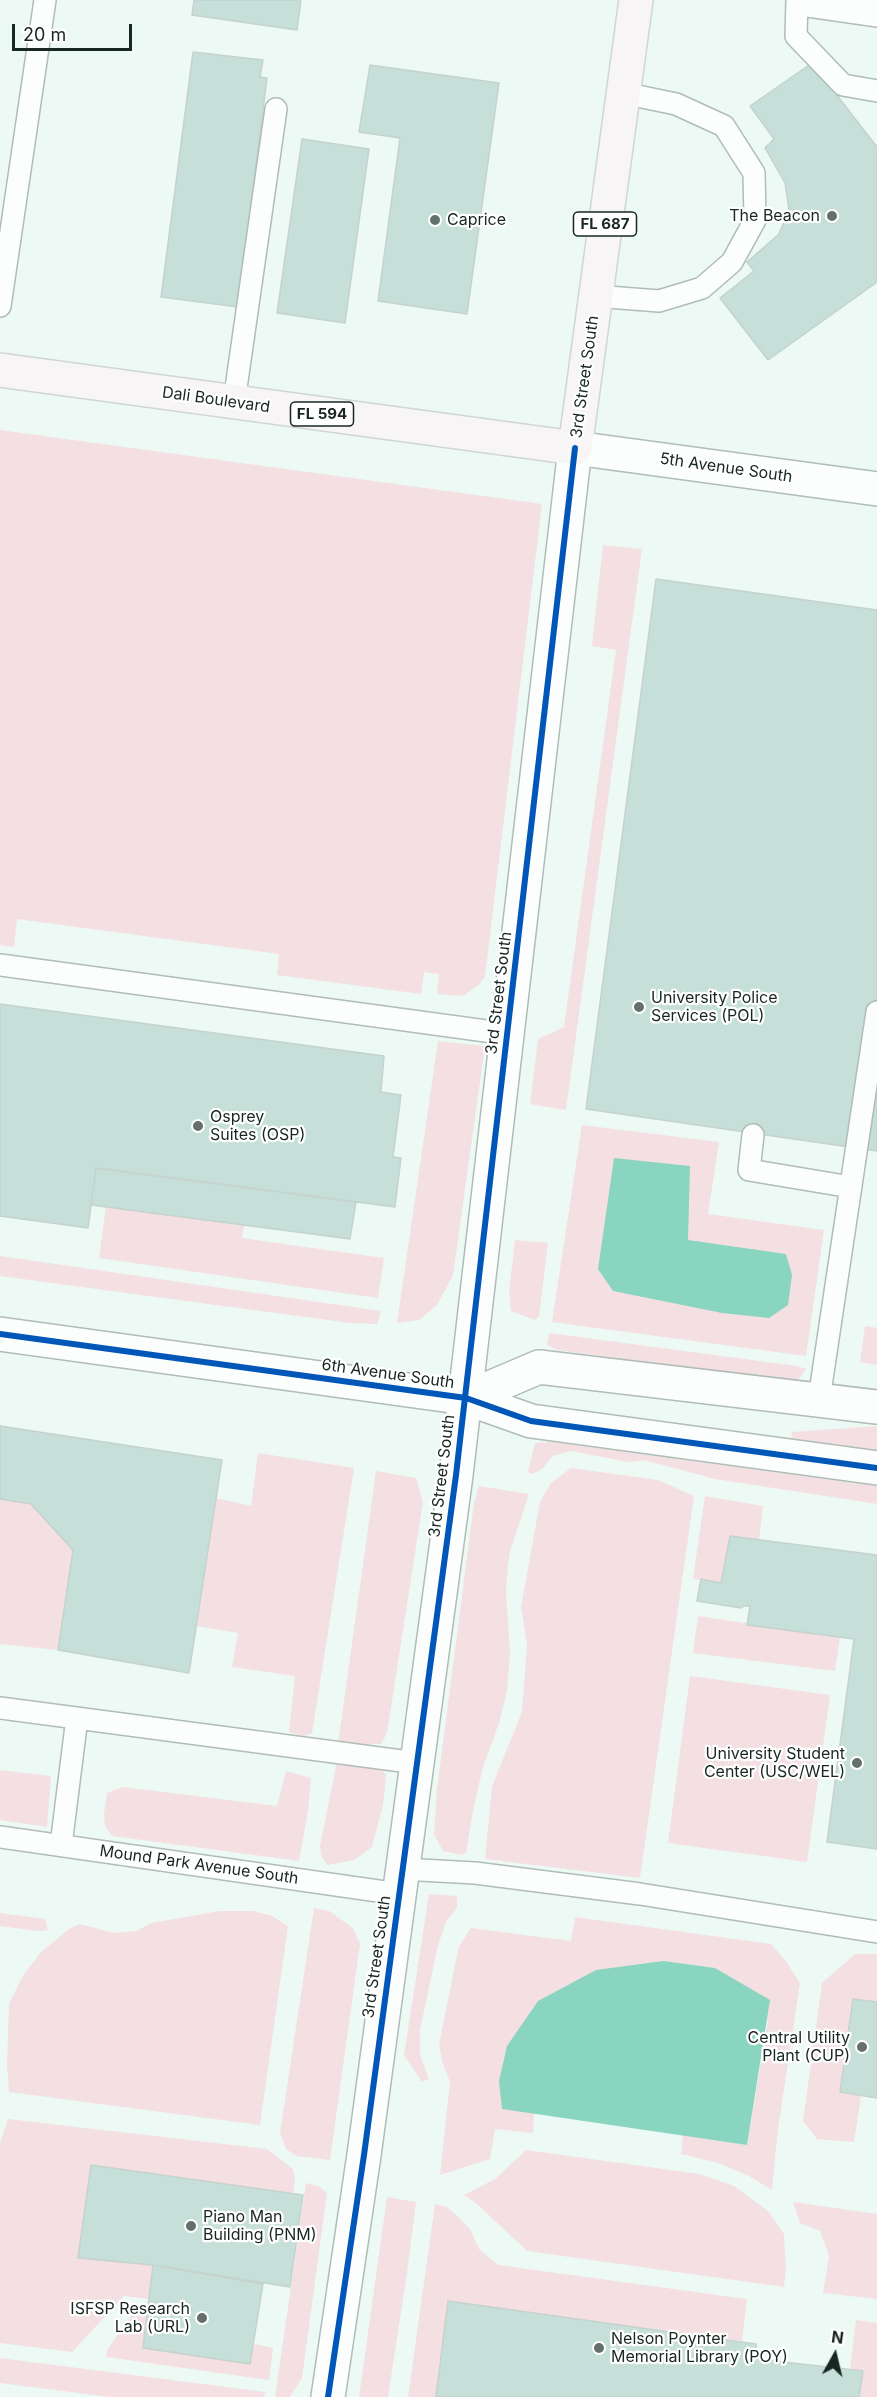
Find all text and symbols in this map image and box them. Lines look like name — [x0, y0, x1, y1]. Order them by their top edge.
scale bar — [15, 12, 135, 50]
text: 20 m — [23, 24, 66, 45]
place label: The Beacon — [729, 206, 820, 226]
marker: The Beacon — [825, 209, 839, 223]
place label: Caprice — [447, 210, 506, 230]
road number: FL 687 — [574, 212, 636, 236]
marker: Caprice — [428, 213, 442, 227]
street label: 3rd Street South — [567, 314, 603, 440]
street label: Dali Boulevard — [161, 383, 271, 417]
road number: FL 594 — [290, 402, 354, 426]
street label: 5th Avenue South — [658, 449, 794, 487]
street label: 3rd Street South — [482, 930, 516, 1056]
place label: University Police Services (POL) — [651, 988, 778, 1026]
marker: University Police Services (POL) — [632, 1000, 646, 1014]
place label: Osprey Suites (OSP) — [210, 1107, 305, 1145]
marker: Osprey Suites (OSP) — [191, 1119, 205, 1133]
street label: 6th Avenue South — [320, 1355, 456, 1393]
street label: 3rd Street South — [425, 1413, 459, 1539]
place label: University Student Center (USC/WEL) — [704, 1744, 845, 1782]
marker: University Student Center (USC/WEL) — [850, 1756, 864, 1770]
street label: Mound Park Avenue South — [98, 1842, 300, 1888]
street label: 3rd Street South — [359, 1894, 395, 2020]
place label: Central Utility Plant (CUP) — [748, 2028, 850, 2066]
marker: Central Utility Plant (CUP) — [855, 2040, 869, 2054]
place label: Piano Man Building (PNM) — [203, 2207, 317, 2245]
marker: Piano Man Building (PNM) — [184, 2219, 198, 2233]
place label: ISFSP Research Lab (URL) — [70, 2299, 190, 2337]
marker: ISFSP Research Lab (URL) — [195, 2311, 209, 2325]
north arrow — [805, 2325, 865, 2385]
text: N — [830, 2326, 845, 2348]
place label: Nelson Poynter Memorial Library (POY) — [611, 2329, 788, 2367]
marker: Nelson Poynter Memorial Library (POY) — [592, 2341, 606, 2355]

